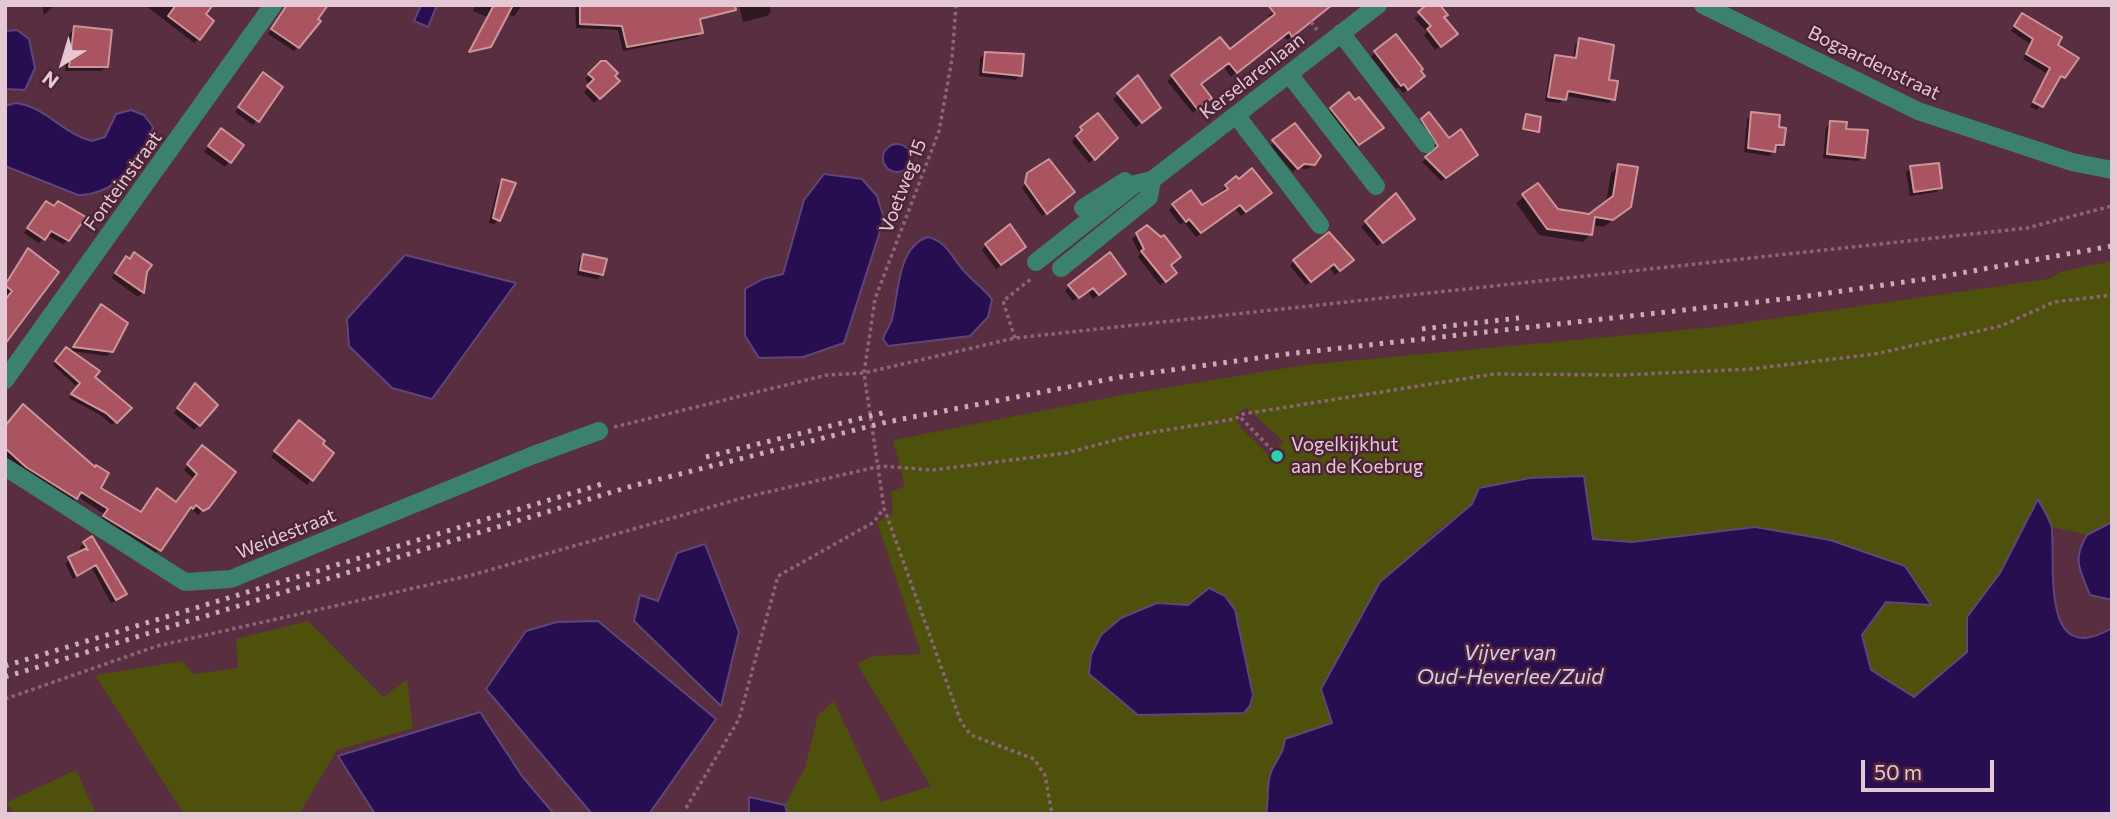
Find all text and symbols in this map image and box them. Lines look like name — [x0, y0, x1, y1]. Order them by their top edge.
street label: Bogaardenstraat — [1804, 21, 1944, 105]
north arrow — [28, 28, 98, 98]
street label: Kerselarenlaan — [1195, 28, 1309, 124]
text: N — [37, 67, 63, 94]
street label: Fonteinstraat — [79, 127, 167, 235]
street label: Voetweg 15 — [875, 136, 931, 236]
place label: Vogelkijkhut aan de Koebrug — [1291, 434, 1423, 478]
marker: Vogelkijkhut aan de Koebrug — [1269, 448, 1285, 464]
street label: Weidestraat — [233, 504, 339, 564]
water label: Vijver van Oud-Heverlee/Zuid — [1417, 640, 1603, 690]
scale bar — [1865, 746, 1998, 790]
text: 50 m — [1874, 759, 1922, 784]

